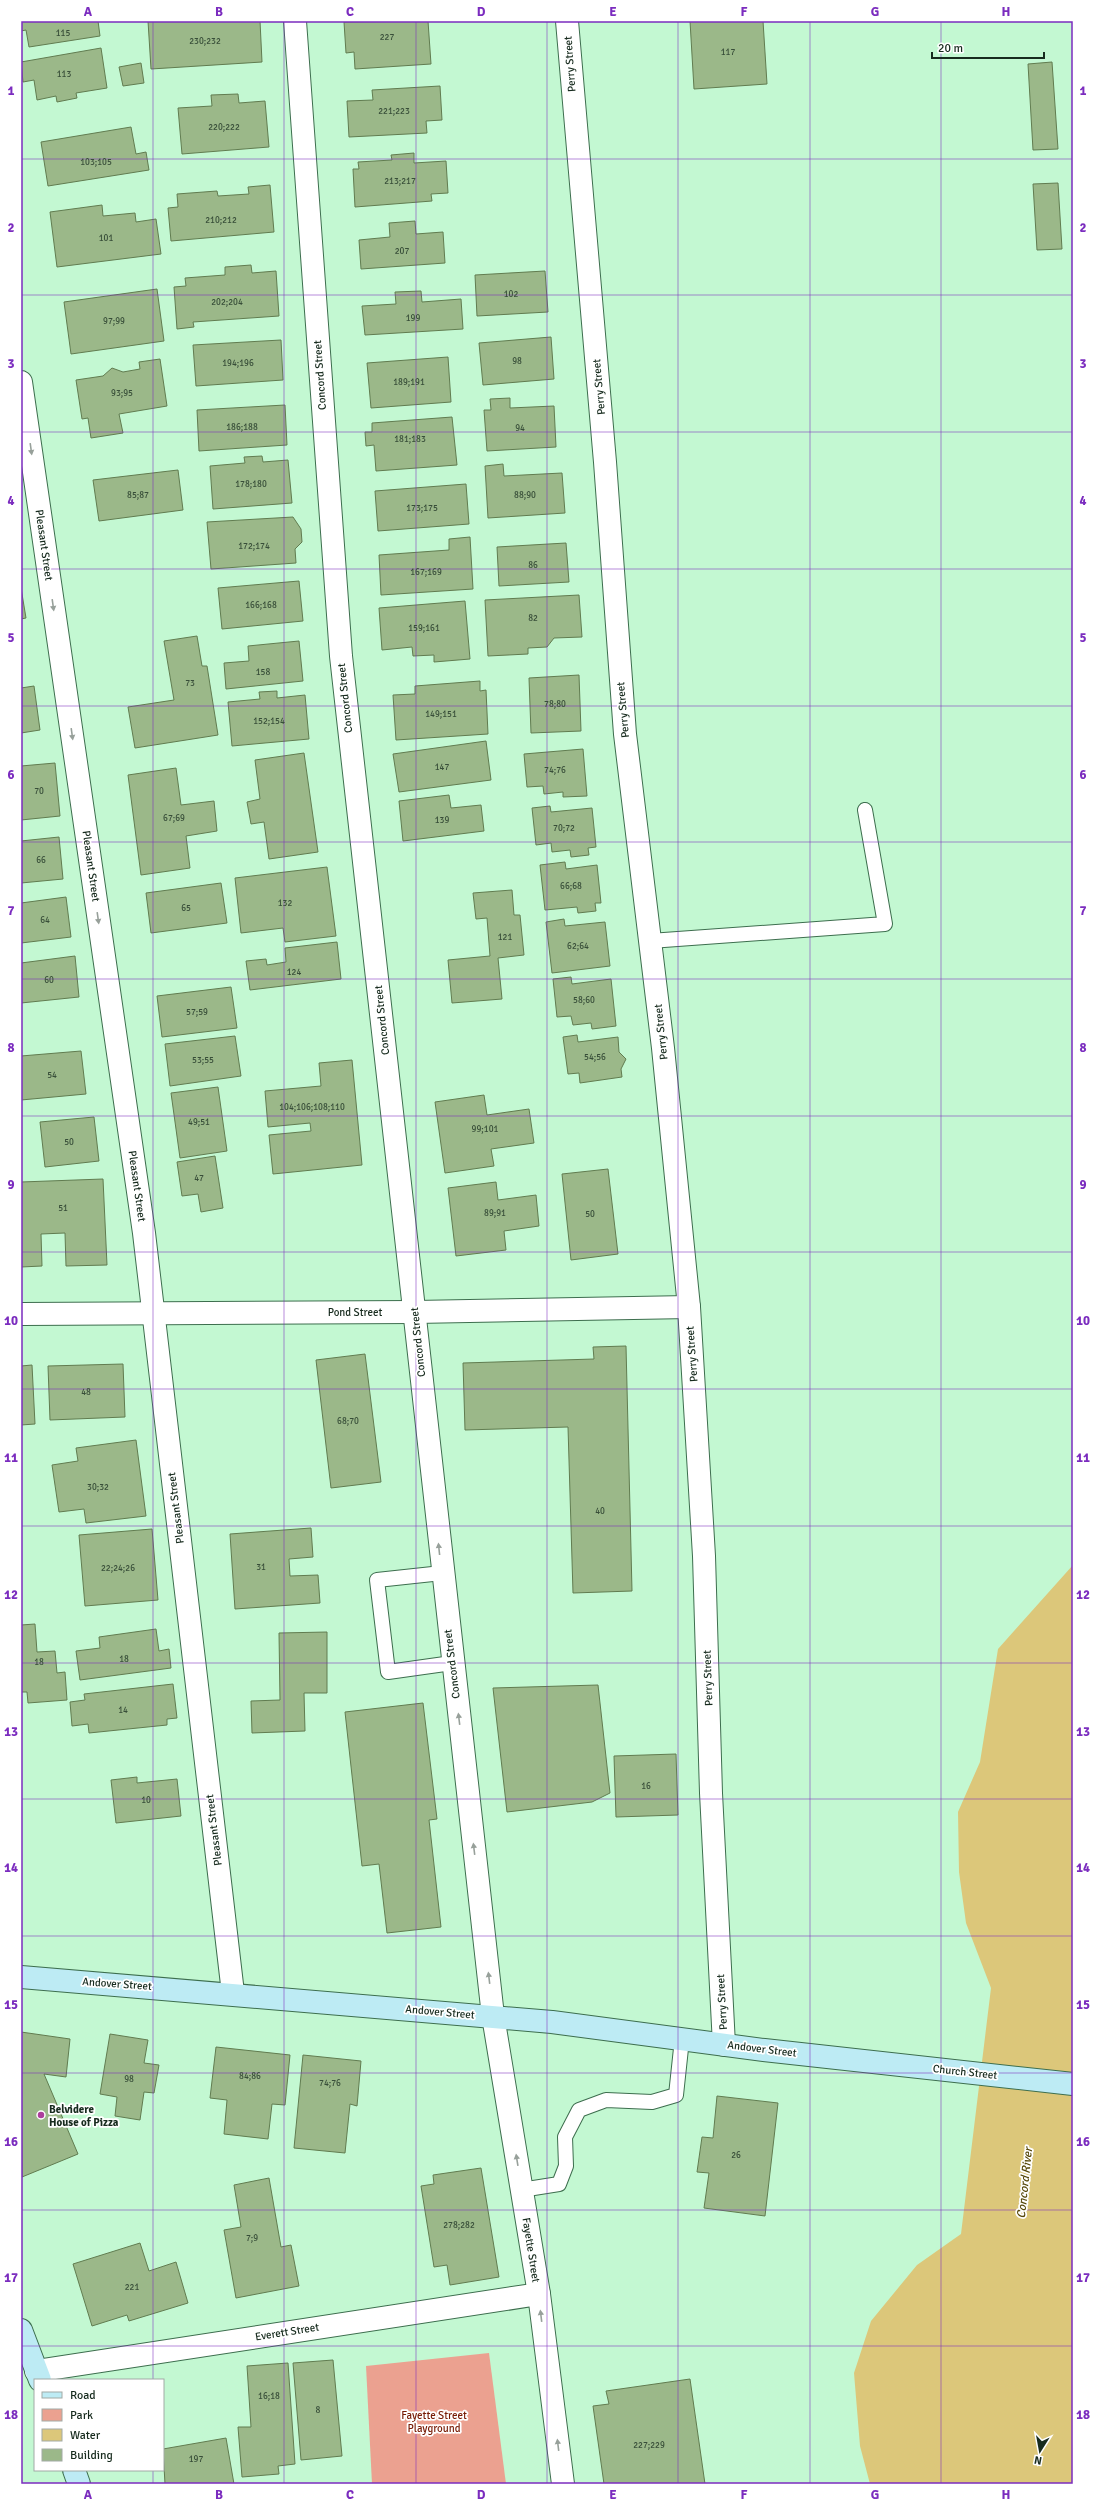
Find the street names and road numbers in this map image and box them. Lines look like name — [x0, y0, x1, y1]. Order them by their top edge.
street label: Perry Street — [562, 35, 578, 92]
street label: Concord Street — [311, 339, 329, 410]
street label: Perry Street — [590, 358, 608, 415]
street label: Pleasant Street — [33, 509, 55, 582]
street label: Concord Street — [335, 662, 355, 733]
street label: Perry Street — [614, 681, 632, 738]
street label: Pleasant Street — [80, 830, 102, 903]
street label: Concord Street — [372, 984, 392, 1055]
street label: Perry Street — [652, 1003, 670, 1061]
street label: Pleasant Street — [126, 1150, 148, 1223]
street label: Pond Street — [328, 1306, 382, 1319]
street label: Concord Street — [408, 1306, 428, 1377]
street label: Perry Street — [684, 1325, 700, 1382]
street label: Pleasant Street — [165, 1471, 187, 1544]
street label: Concord Street — [441, 1628, 463, 1700]
street label: Perry Street — [701, 1650, 715, 1706]
street label: Pleasant Street — [203, 1793, 225, 1866]
street label: Perry Street — [714, 1974, 730, 2030]
street label: Andover Street — [82, 1975, 152, 1993]
street label: Andover Street — [405, 2002, 475, 2022]
street label: Andover Street — [727, 2038, 798, 2060]
street label: Church Street — [932, 2062, 998, 2082]
street label: Fayette Street — [519, 2217, 543, 2284]
street label: Everett Street — [254, 2321, 320, 2343]

